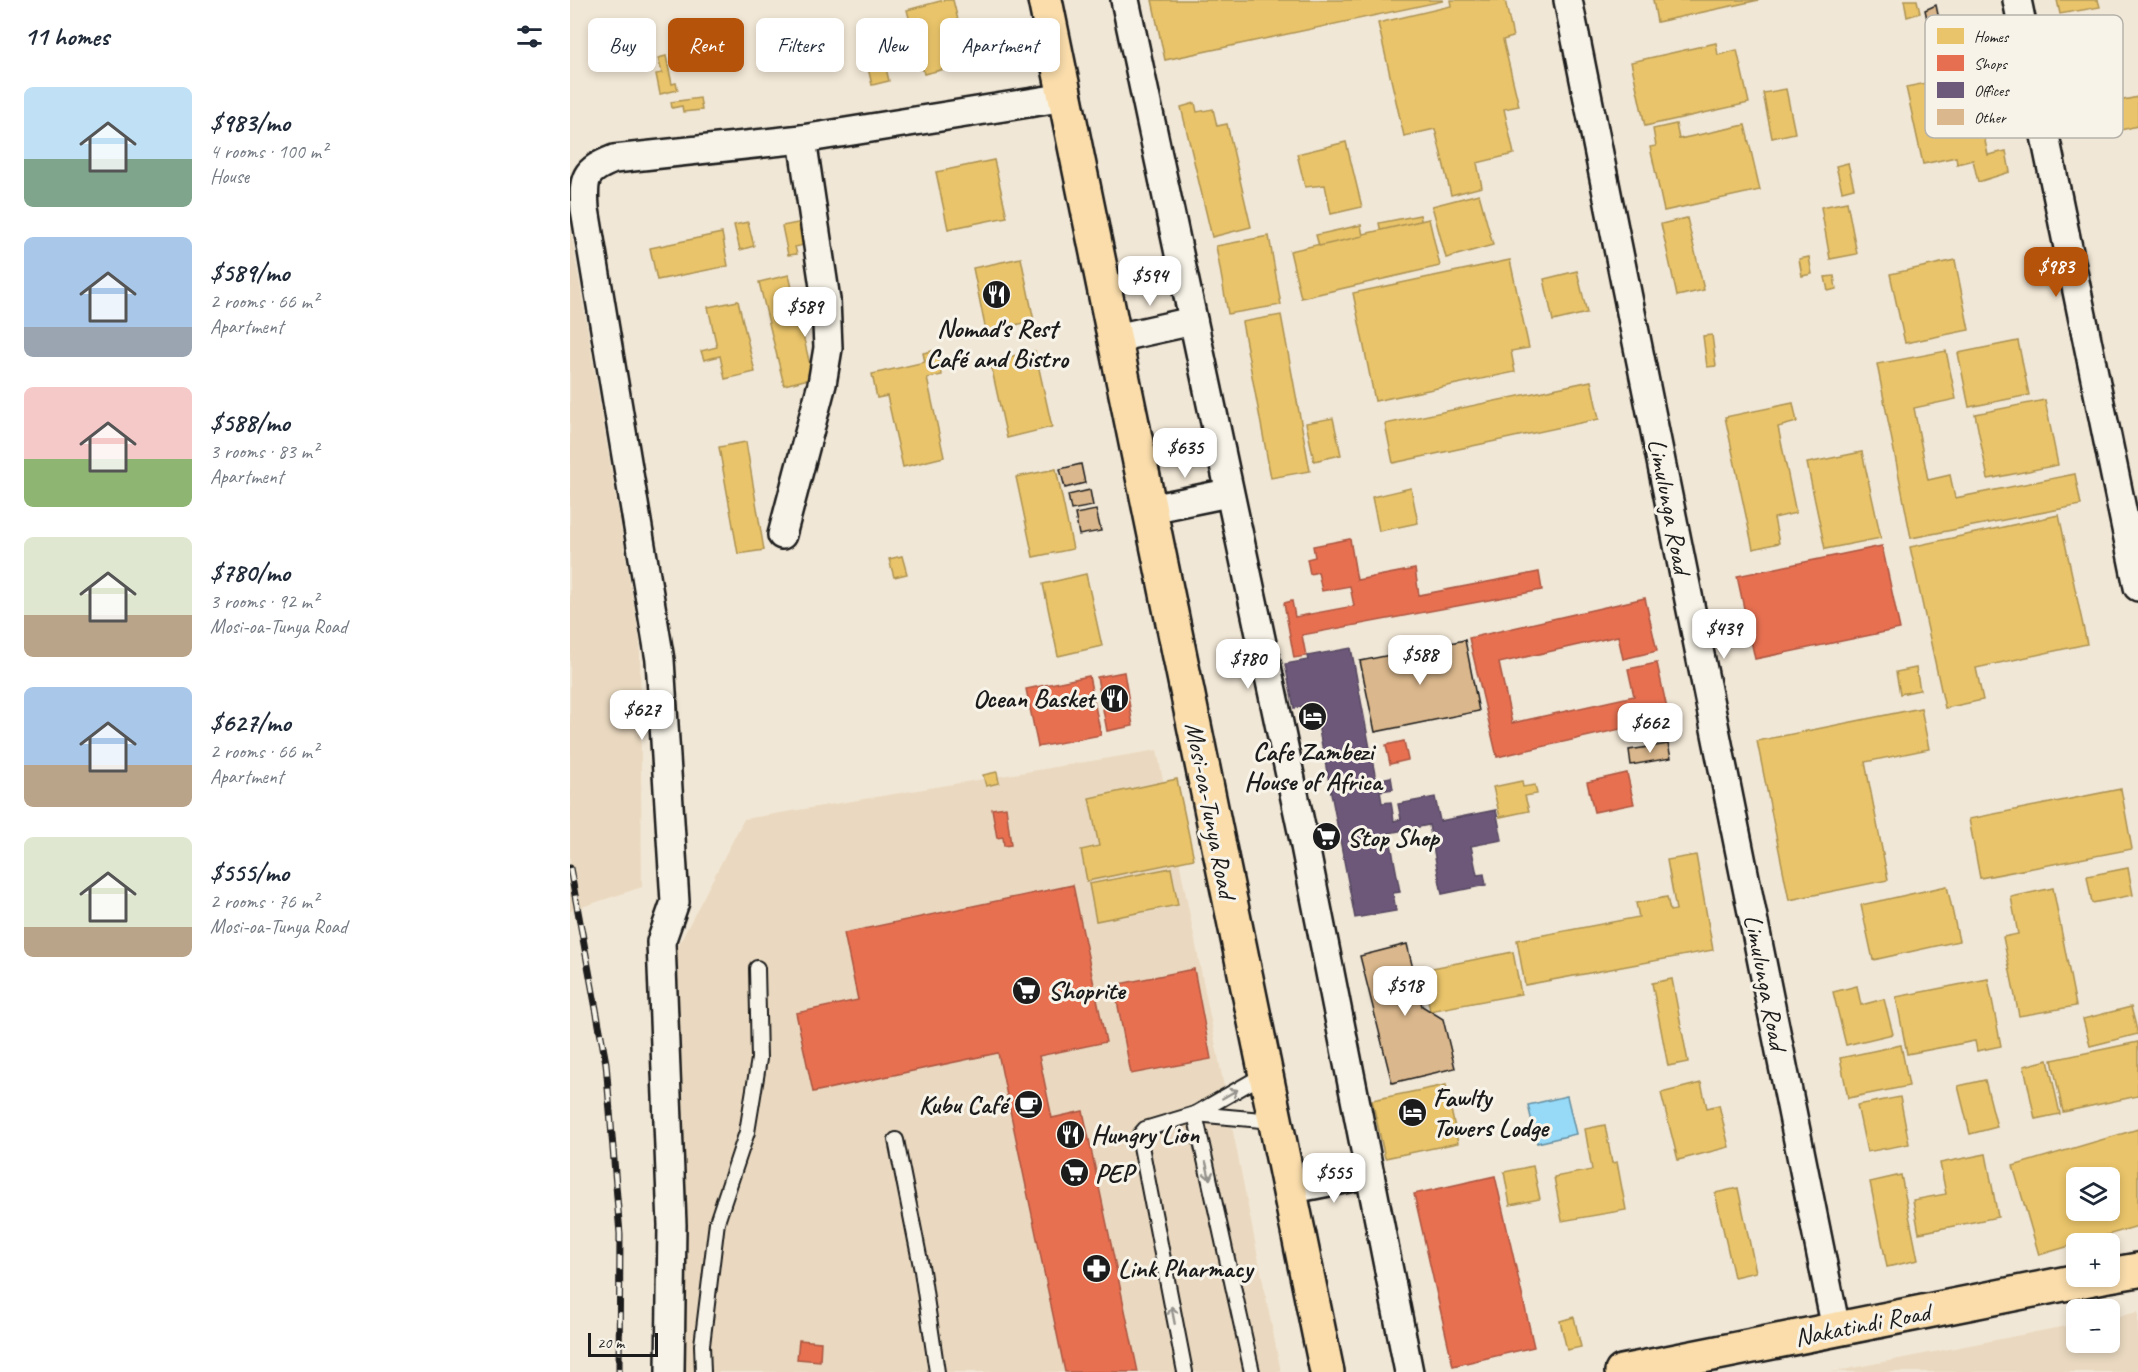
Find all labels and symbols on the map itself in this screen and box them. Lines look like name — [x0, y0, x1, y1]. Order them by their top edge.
legend — [1925, 15, 2123, 138]
text: Homes — [1974, 27, 2010, 47]
text: Shops — [1974, 54, 2008, 74]
text: Offices — [1974, 81, 2010, 101]
text: Other — [1974, 108, 2007, 128]
pin: $983 — [2020, 247, 2092, 298]
pin: $594 — [1114, 256, 1186, 307]
restaurant icon: Nomad's Rest Café and Bistro — [981, 278, 1013, 310]
pin: $589 — [769, 287, 841, 338]
place label: Nomad's Rest Café and Bistro — [926, 312, 1070, 375]
pin: $635 — [1149, 428, 1221, 479]
street label: Limulunga Road — [1640, 436, 1699, 580]
pin: $439 — [1688, 609, 1760, 660]
pin: $588 — [1384, 635, 1456, 686]
pin: $780 — [1212, 639, 1284, 690]
place label: Ocean Basket — [973, 682, 1097, 715]
restaurant icon: Ocean Basket — [1099, 682, 1131, 714]
pin: $627 — [606, 690, 678, 741]
hotel icon: Cafe Zambezi House of Africa — [1297, 701, 1329, 733]
pin: $662 — [1614, 703, 1686, 754]
street label: Mosi-oa-Tunya Road — [1177, 719, 1244, 904]
place label: Cafe Zambezi House of Africa — [1244, 735, 1384, 798]
supermarket icon: Stop Shop — [1310, 821, 1342, 853]
place label: Stop Shop — [1347, 821, 1441, 854]
street label: Limulunga Road — [1736, 912, 1795, 1056]
pin: $518 — [1369, 966, 1441, 1017]
supermarket icon: Shoprite — [1011, 974, 1043, 1006]
place label: Shoprite — [1048, 974, 1127, 1007]
place label: Fawlty Towers Lodge — [1433, 1081, 1550, 1144]
place label: Kubu Café — [919, 1088, 1012, 1121]
cafe icon: Kubu Café — [1012, 1088, 1044, 1120]
one-way arrow — [1221, 1088, 1238, 1100]
hotel icon: Fawlty Towers Lodge — [1396, 1096, 1428, 1128]
restaurant icon: Hungry Lion — [1054, 1118, 1086, 1150]
place label: Hungry Lion — [1091, 1118, 1200, 1151]
pin: $555 — [1298, 1153, 1370, 1204]
supermarket icon: PEP — [1058, 1157, 1090, 1189]
place label: PEP — [1095, 1157, 1137, 1190]
one-way arrow — [1203, 1161, 1214, 1181]
pharmacy icon: Link Pharmacy — [1081, 1252, 1113, 1284]
place label: Link Pharmacy — [1118, 1252, 1255, 1285]
street label: Nakatindi Road — [1792, 1294, 1936, 1354]
one-way arrow — [1167, 1305, 1178, 1325]
scale bar — [588, 1330, 658, 1358]

